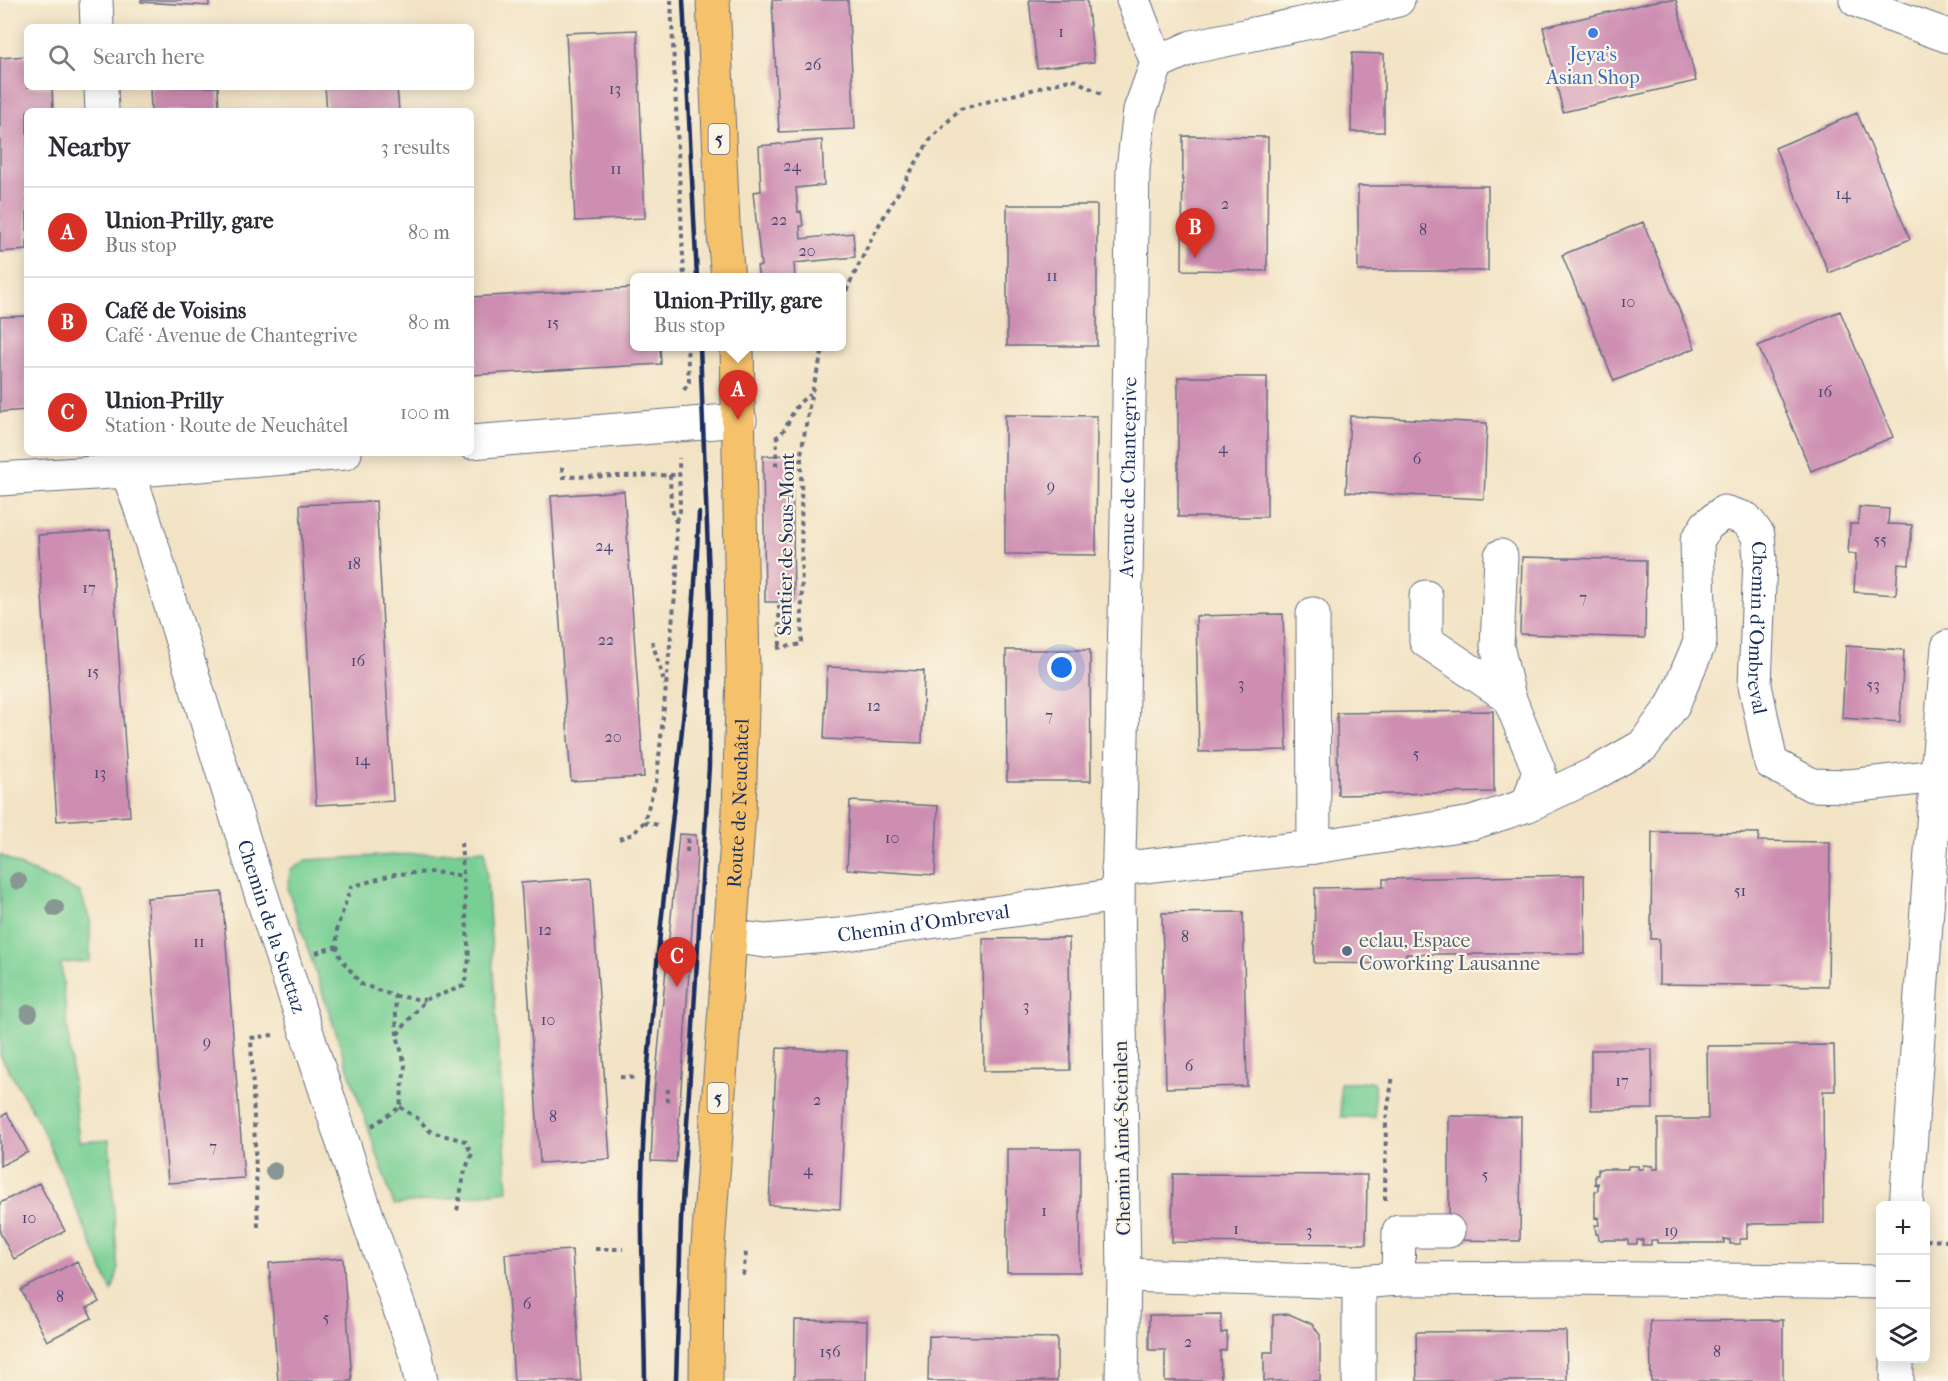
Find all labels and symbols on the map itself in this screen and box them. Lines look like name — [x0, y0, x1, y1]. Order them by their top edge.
house number: 1 — [1058, 22, 1064, 41]
marker: Jeya's Asian Shop — [1586, 26, 1600, 40]
place label: Jeya's Asian Shop — [1545, 43, 1640, 89]
house number: 26 — [805, 55, 822, 74]
house number: 13 — [609, 79, 621, 98]
road number: 5 — [708, 124, 730, 154]
house number: 24 — [783, 156, 801, 175]
house number: 11 — [610, 159, 622, 178]
house number: 14 — [1835, 184, 1851, 203]
house number: 2 — [1221, 194, 1229, 213]
pin: B — [1176, 208, 1214, 258]
house number: 22 — [771, 210, 787, 229]
house number: 8 — [1419, 220, 1427, 239]
house number: 20 — [798, 241, 816, 260]
house number: 11 — [1046, 266, 1058, 285]
house number: 10 — [1621, 292, 1635, 311]
house number: 15 — [547, 313, 559, 332]
pin: A — [718, 370, 758, 420]
street label: Avenue de Chantegrive — [1114, 376, 1141, 579]
house number: 16 — [1818, 382, 1832, 401]
house number: 4 — [1218, 438, 1228, 457]
house number: 6 — [1413, 449, 1422, 468]
street label: Sentier de Sous-Mont — [773, 452, 799, 636]
house number: 9 — [1047, 476, 1055, 495]
house number: 55 — [1873, 530, 1887, 549]
house number: 24 — [595, 536, 613, 555]
street label: Chemin d'Ombreval — [1743, 540, 1772, 717]
house number: 18 — [347, 554, 361, 573]
house number: 17 — [82, 578, 96, 597]
house number: 7 — [1579, 588, 1587, 607]
house number: 22 — [598, 630, 614, 649]
house number: 16 — [351, 651, 365, 670]
your location — [1047, 653, 1076, 682]
house number: 15 — [87, 662, 99, 681]
house number: 3 — [1238, 674, 1244, 693]
house number: 53 — [1866, 675, 1880, 694]
house number: 12 — [867, 696, 881, 715]
house number: 7 — [1045, 706, 1053, 725]
street label: Route de Neuchâtel — [722, 718, 753, 889]
house number: 20 — [604, 727, 622, 746]
house number: 5 — [1413, 744, 1420, 763]
house number: 14 — [354, 750, 370, 769]
house number: 13 — [94, 763, 106, 782]
house number: 10 — [885, 828, 899, 847]
street label: Chemin de la Suettaz — [233, 837, 311, 1016]
house number: 51 — [1734, 881, 1746, 900]
street label: Chemin d'Ombreval — [836, 899, 1012, 947]
house number: 12 — [538, 920, 552, 939]
house number: 8 — [1181, 927, 1189, 946]
place label: eclau, Espace Coworking Lausanne — [1359, 929, 1540, 975]
house number: 11 — [193, 932, 205, 951]
pin: C — [658, 938, 696, 987]
marker: eclau, Espace Coworking Lausanne — [1340, 944, 1354, 958]
house number: 3 — [1023, 996, 1029, 1015]
house number: 10 — [541, 1010, 555, 1029]
house number: 9 — [203, 1032, 211, 1051]
street label: Chemin Aimé-Steinlen — [1109, 1040, 1135, 1236]
house number: 6 — [1185, 1056, 1194, 1075]
house number: 17 — [1615, 1071, 1629, 1090]
road number: 5 — [708, 1083, 728, 1113]
house number: 2 — [813, 1090, 821, 1109]
house number: 8 — [549, 1107, 557, 1126]
house number: 7 — [209, 1137, 217, 1156]
house number: 4 — [803, 1160, 813, 1179]
house number: 5 — [1482, 1165, 1489, 1184]
house number: 1 — [1041, 1201, 1047, 1220]
house number: 10 — [22, 1208, 36, 1227]
house number: 1 — [1233, 1219, 1239, 1238]
house number: 3 — [1306, 1221, 1312, 1240]
house number: 19 — [1664, 1221, 1678, 1240]
house number: 8 — [56, 1287, 64, 1306]
house number: 6 — [523, 1294, 532, 1313]
house number: 5 — [323, 1308, 330, 1327]
house number: 2 — [1184, 1332, 1192, 1351]
house number: 156 — [819, 1342, 841, 1361]
house number: 8 — [1713, 1342, 1721, 1361]

